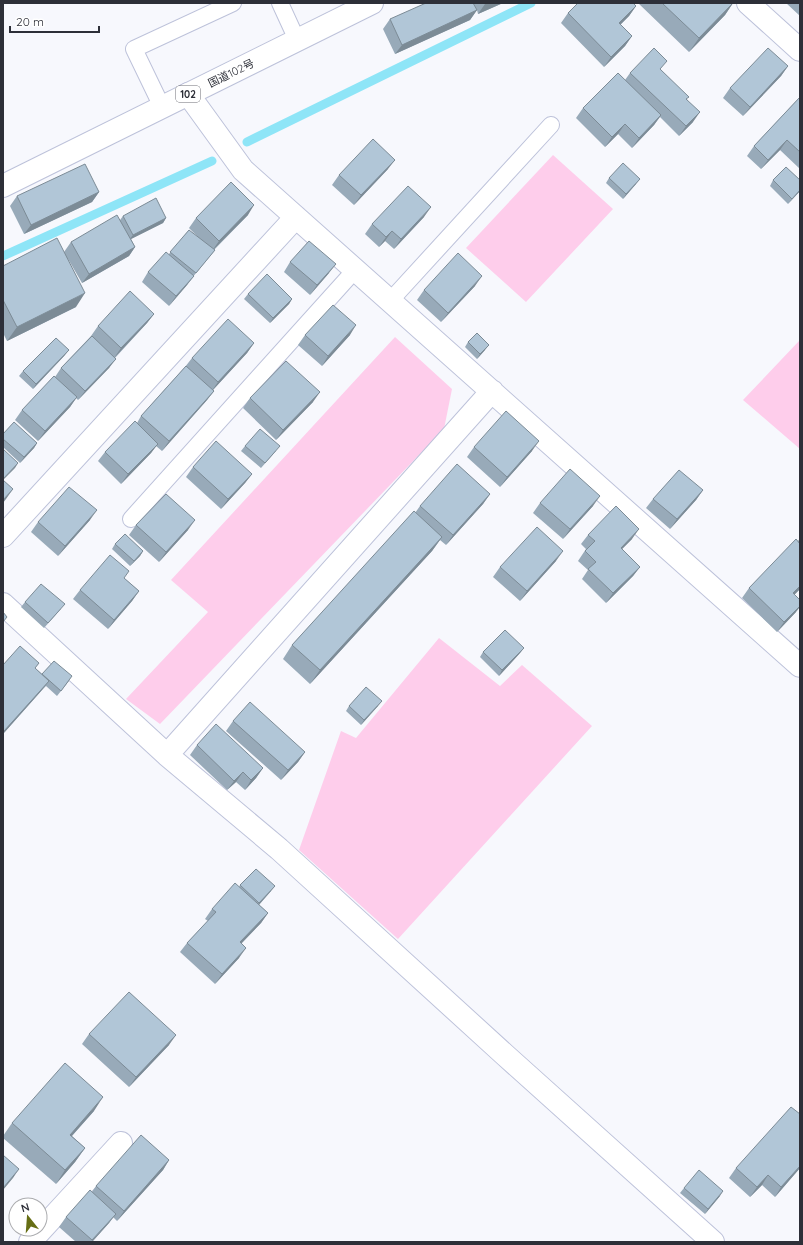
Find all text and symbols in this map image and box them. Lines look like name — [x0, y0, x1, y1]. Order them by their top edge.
scale bar — [10, 8, 99, 34]
text: 20 m — [16, 14, 44, 29]
street label: 国道102号 — [206, 56, 256, 90]
road number: 102 — [176, 86, 200, 102]
north arrow — [8, 1197, 48, 1237]
text: N — [19, 1200, 31, 1215]

